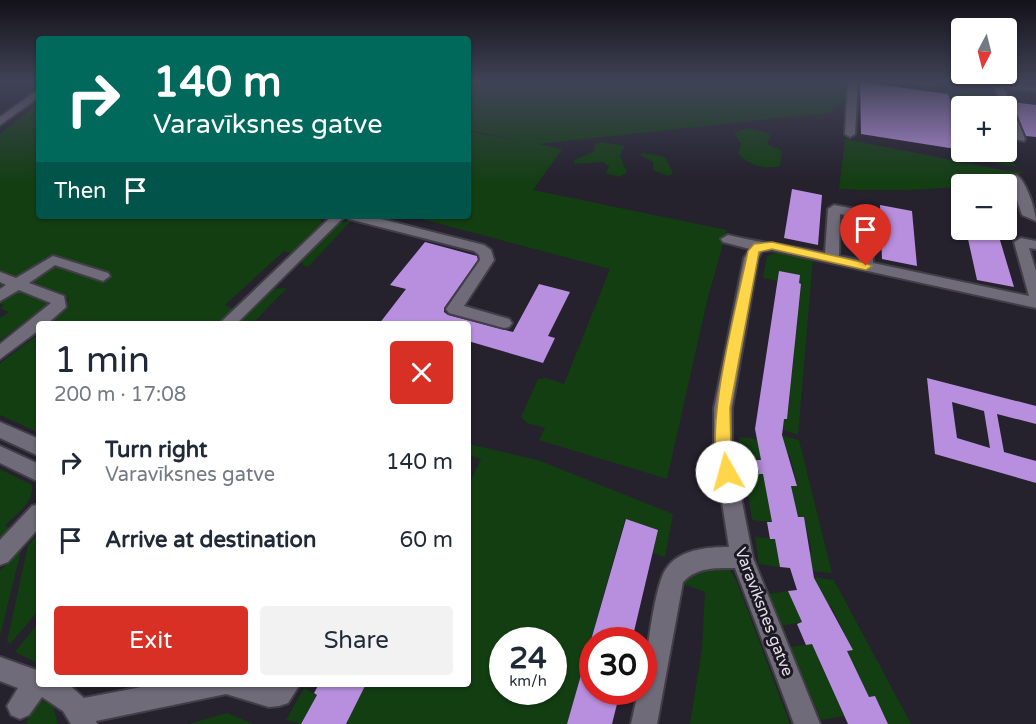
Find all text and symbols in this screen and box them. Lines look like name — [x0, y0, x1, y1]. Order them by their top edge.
north arrow — [951, 18, 1017, 84]
map controls — [951, 18, 1017, 240]
text: 140 m — [153, 57, 282, 108]
icon: right — [54, 60, 132, 138]
button: + — [951, 96, 1017, 162]
text: Varavīksnes gatve — [153, 108, 382, 141]
icon: arrive — [119, 174, 152, 207]
button: − — [951, 174, 1017, 240]
text: Then — [54, 178, 107, 204]
pin — [840, 204, 891, 266]
icon: arrive — [849, 213, 882, 246]
text: 1 min — [54, 339, 150, 382]
button: close — [390, 341, 453, 404]
text: 200 m · 17:08 — [54, 383, 186, 407]
text: Turn right — [105, 437, 207, 463]
position arrow — [695, 440, 759, 504]
icon: right — [54, 446, 87, 479]
text: 140 m — [386, 449, 453, 475]
text: Varavīksnes gatve — [105, 463, 275, 487]
icon: arrive — [54, 524, 87, 557]
text: Arrive at destination — [105, 527, 316, 553]
text: 60 m — [399, 527, 453, 553]
street label: Varavīksnes gatve — [730, 545, 798, 679]
button: Exit — [54, 606, 248, 675]
button: Share — [260, 606, 453, 675]
speed limit sign: 30 — [579, 627, 657, 705]
text: 24 — [509, 640, 547, 677]
text: km/h — [509, 672, 547, 690]

